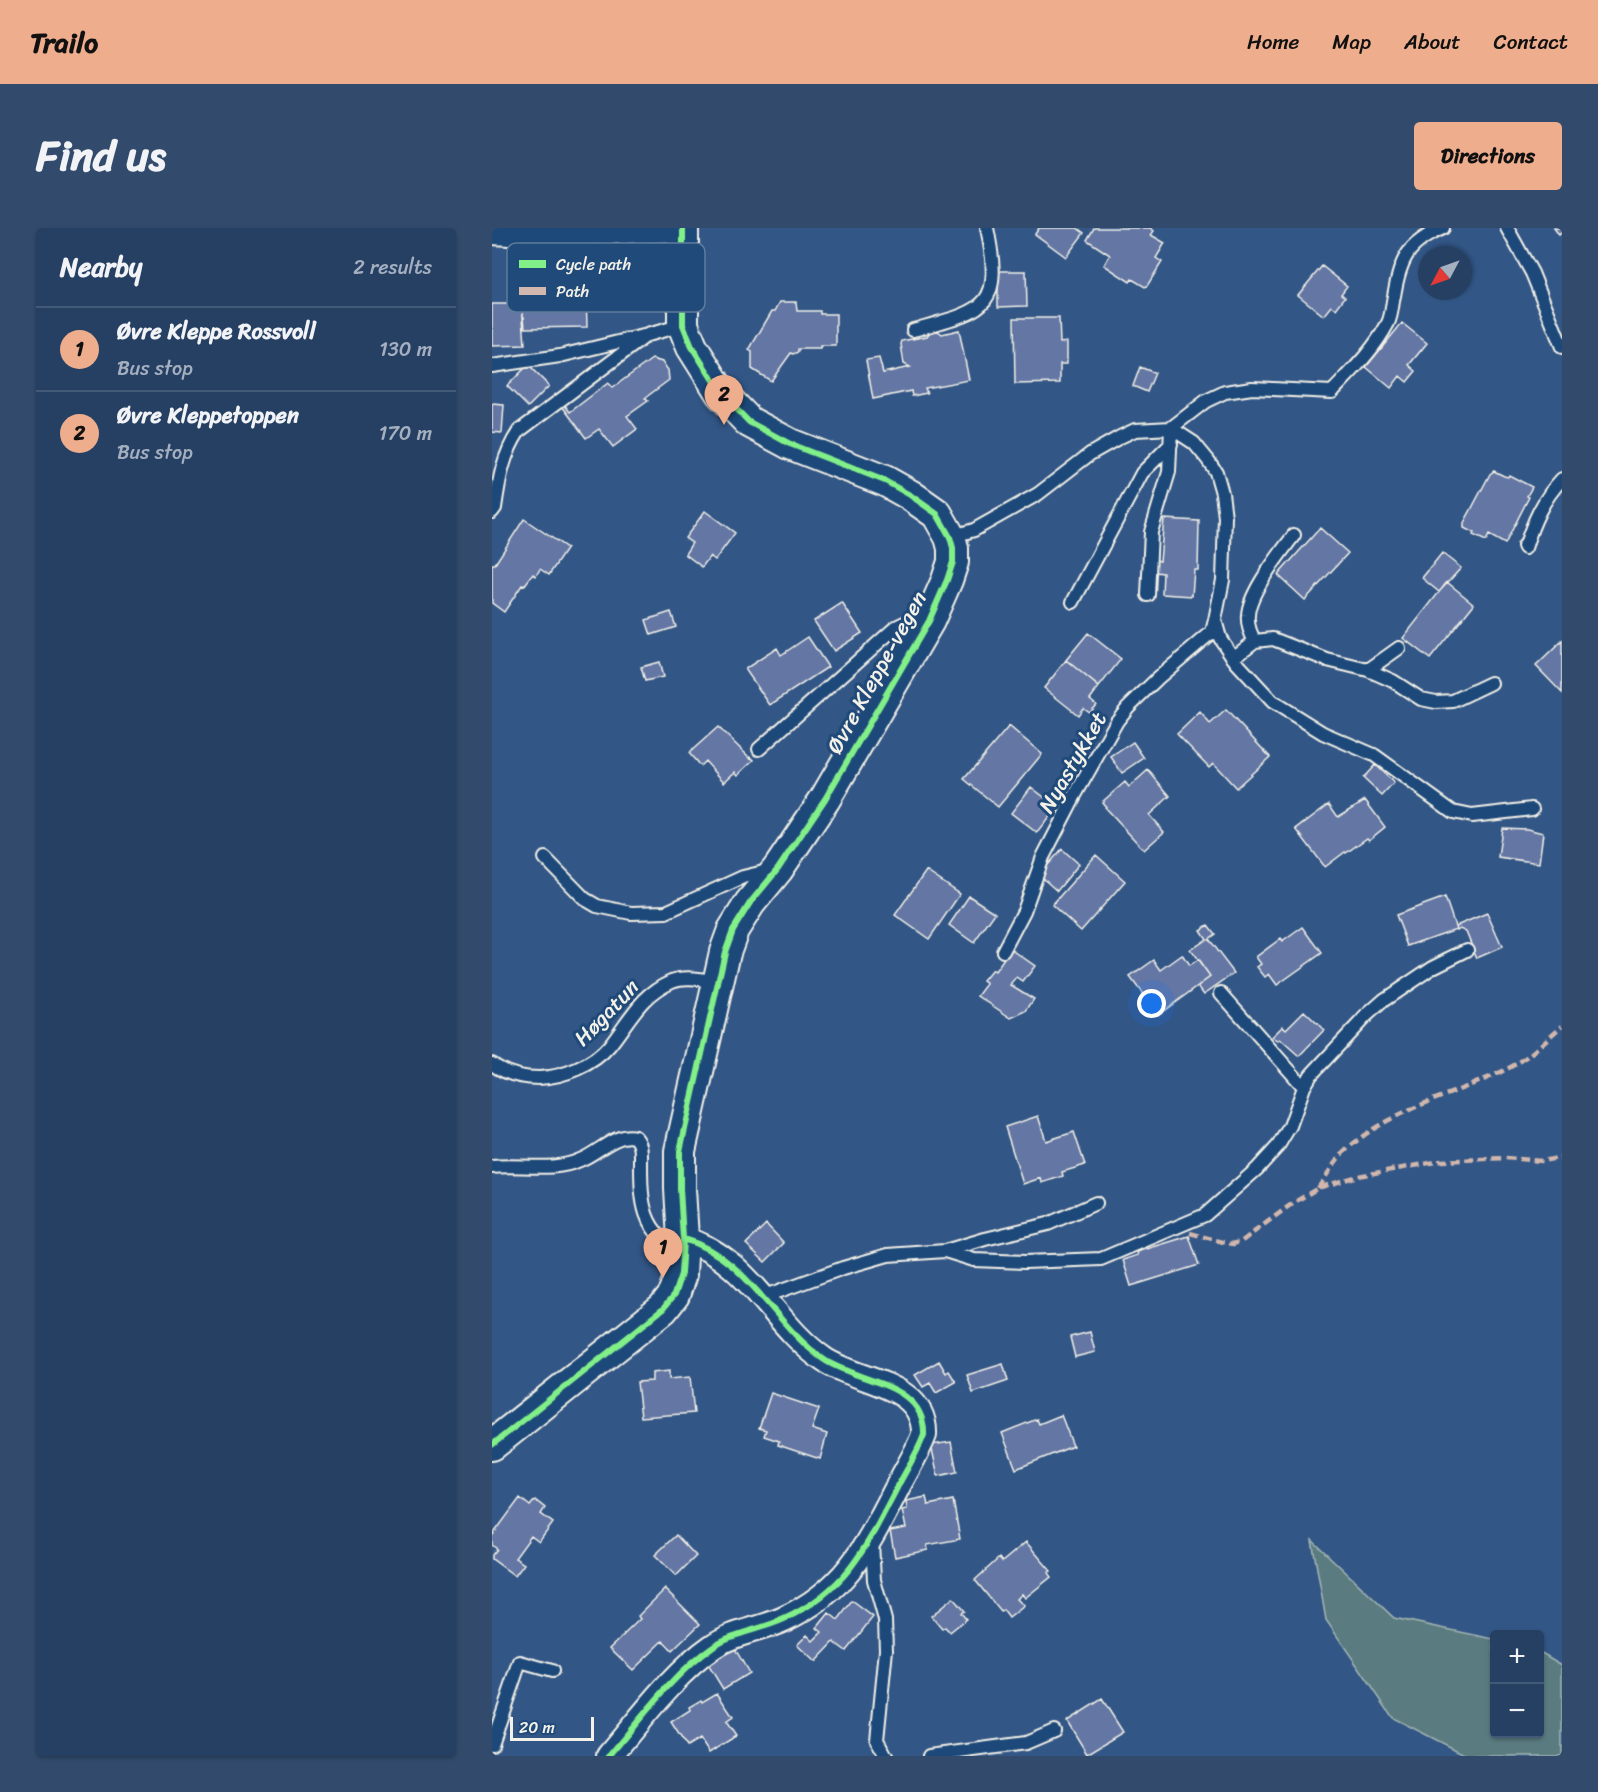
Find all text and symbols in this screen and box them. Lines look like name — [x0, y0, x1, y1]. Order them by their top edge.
text: Trailo — [30, 18, 98, 67]
text: Home — [1247, 23, 1299, 61]
text: Map — [1332, 23, 1371, 61]
text: About — [1404, 23, 1461, 61]
text: Contact — [1494, 23, 1568, 61]
text: Find us — [36, 119, 166, 193]
button: Directions — [1414, 122, 1562, 190]
legend — [507, 243, 705, 312]
text: Nearby — [60, 244, 142, 290]
north arrow — [1418, 246, 1472, 300]
text: 2 results — [353, 250, 432, 285]
text: Cycle path — [556, 250, 631, 279]
text: Path — [556, 277, 589, 306]
text: Øvre Kleppe Rossvoll — [117, 312, 316, 351]
text: 1 — [75, 332, 84, 367]
text: 130 m — [379, 332, 432, 367]
text: Bus stop — [117, 351, 193, 386]
pin: 2 — [704, 376, 744, 425]
text: Øvre Kleppetoppen — [117, 396, 299, 435]
text: 2 — [74, 416, 85, 451]
text: 170 m — [379, 416, 432, 451]
text: Bus stop — [117, 435, 193, 470]
street label: Øvre Kleppe-vegen — [815, 583, 938, 761]
street label: Nyastykket — [1027, 703, 1118, 821]
street label: Høgatun — [564, 969, 649, 1055]
your location — [1137, 989, 1166, 1018]
pin: 1 — [644, 1228, 682, 1278]
map controls — [1490, 1630, 1544, 1738]
button: + — [1490, 1630, 1544, 1684]
button: − — [1490, 1684, 1544, 1738]
text: 20 m — [519, 1713, 555, 1742]
scale bar — [510, 1714, 594, 1742]

